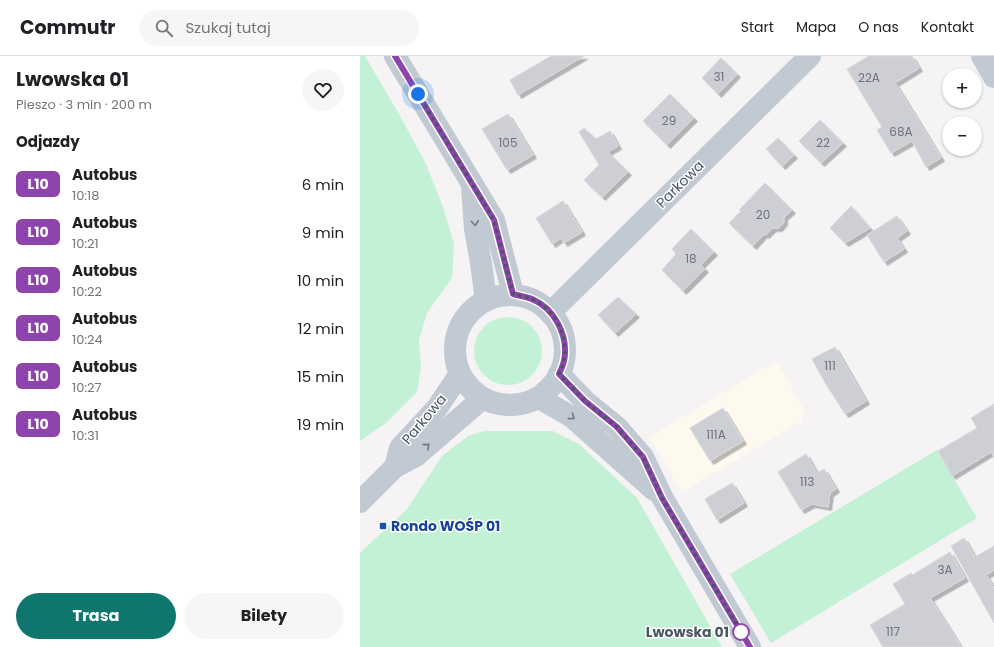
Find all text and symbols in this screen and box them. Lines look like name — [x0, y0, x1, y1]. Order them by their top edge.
search box — [139, 10, 419, 46]
text: Commutr — [20, 14, 115, 41]
icon: search — [153, 17, 175, 39]
text: Szukaj tutaj — [185, 17, 271, 38]
text: Start — [741, 17, 774, 37]
text: Mapa — [796, 17, 836, 37]
text: O nas — [858, 17, 899, 37]
text: Kontakt — [921, 17, 974, 37]
text: Lwowska 01 — [16, 66, 129, 93]
house number: 31 — [714, 68, 724, 85]
map controls — [942, 68, 982, 156]
button: + — [942, 68, 982, 108]
button: heart — [302, 69, 344, 111]
house number: 22A — [858, 69, 880, 86]
your location — [408, 84, 428, 104]
text: Pieszo · 3 min · 200 m — [16, 95, 152, 114]
house number: 29 — [662, 112, 676, 129]
button: − — [942, 116, 982, 156]
house number: 68A — [889, 123, 913, 140]
text: Odjazdy — [16, 131, 80, 152]
house number: 105 — [499, 134, 517, 151]
house number: 22 — [816, 134, 830, 151]
street label: Parkowa — [652, 156, 708, 212]
text: Autobus — [72, 164, 137, 185]
text: L10 — [27, 174, 49, 194]
text: 6 min — [302, 174, 344, 195]
text: 10:18 — [72, 186, 99, 205]
house number: 20 — [756, 206, 770, 223]
text: Autobus — [72, 212, 137, 233]
one-way arrow — [470, 220, 479, 226]
text: L10 — [27, 222, 49, 242]
text: 9 min — [302, 222, 344, 243]
text: 10:21 — [72, 234, 99, 253]
house number: 18 — [685, 250, 697, 267]
text: Autobus — [72, 260, 137, 281]
text: L10 — [27, 270, 49, 290]
text: 10 min — [297, 270, 344, 291]
text: 10:22 — [72, 282, 102, 301]
text: Autobus — [72, 308, 137, 329]
text: L10 — [27, 318, 49, 338]
text: 12 min — [298, 318, 344, 339]
text: 10:24 — [72, 330, 103, 349]
text: Autobus — [72, 356, 137, 377]
house number: 111 — [824, 357, 836, 374]
text: L10 — [27, 366, 49, 386]
text: 15 min — [297, 366, 344, 387]
text: 10:27 — [72, 378, 102, 397]
street label: Parkowa — [397, 390, 451, 448]
text: Autobus — [72, 404, 137, 425]
one-way arrow — [568, 413, 575, 420]
text: L10 — [27, 414, 49, 434]
text: 19 min — [297, 414, 344, 435]
text: 10:31 — [72, 426, 99, 445]
house number: 111A — [706, 426, 726, 443]
one-way arrow — [423, 444, 430, 451]
house number: 113 — [800, 473, 814, 490]
place label: Rondo WOŚP 01 — [391, 516, 500, 536]
marker: Rondo WOŚP 01 — [378, 521, 388, 531]
house number: 3A — [937, 561, 953, 578]
button: Trasa — [16, 593, 176, 639]
button: Bilety — [184, 593, 344, 639]
place label: Lwowska 01 — [646, 622, 729, 642]
marker: Lwowska 01 — [732, 623, 750, 641]
house number: 117 — [886, 623, 901, 640]

